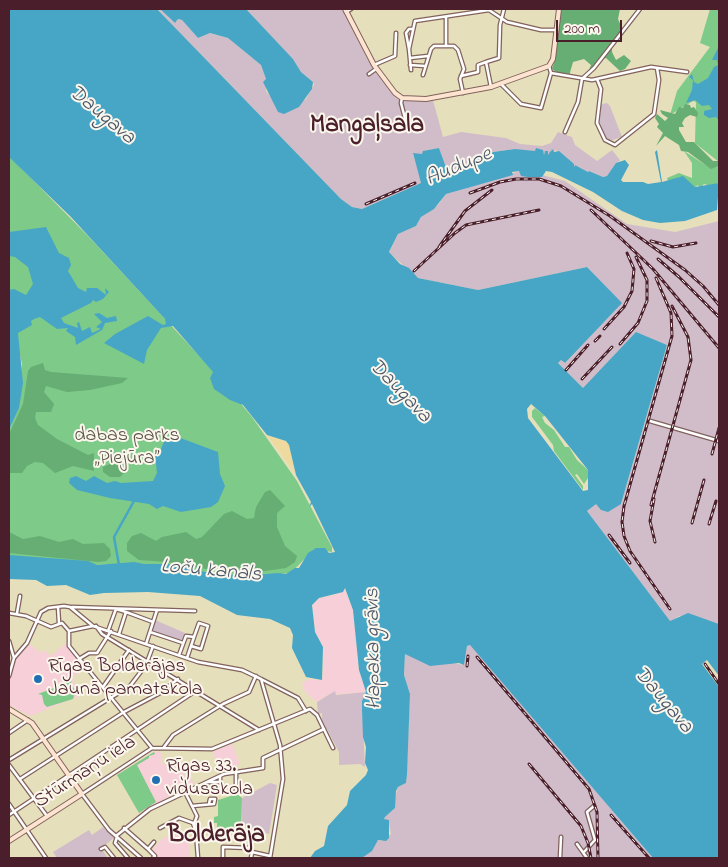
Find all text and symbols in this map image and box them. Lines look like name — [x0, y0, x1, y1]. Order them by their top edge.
scale bar — [558, 10, 624, 42]
text: 200 m — [564, 18, 600, 40]
water label: Daugava — [63, 81, 139, 151]
district label: Mangaļsala — [310, 112, 424, 142]
water label: Audupe — [422, 143, 496, 193]
water label: Daugava — [363, 355, 435, 429]
park label: dabas parks „Piejūra” — [74, 425, 180, 472]
water label: Loču kanāls — [160, 555, 262, 589]
water label: Hapaka grāvis — [361, 588, 389, 710]
place label: Rīgas Bolderājas Jaunā pamatskola — [48, 656, 203, 703]
water label: Daugava — [627, 663, 697, 739]
marker: Rīgas Bolderājas Jaunā pamatskola — [32, 673, 44, 685]
street label: Stūrmaņu iela — [31, 731, 141, 815]
place label: Rīgas 33. vidusskola — [166, 756, 253, 803]
marker: Rīgas 33. vidusskola — [150, 774, 162, 786]
district label: Bolderāja — [167, 822, 265, 852]

